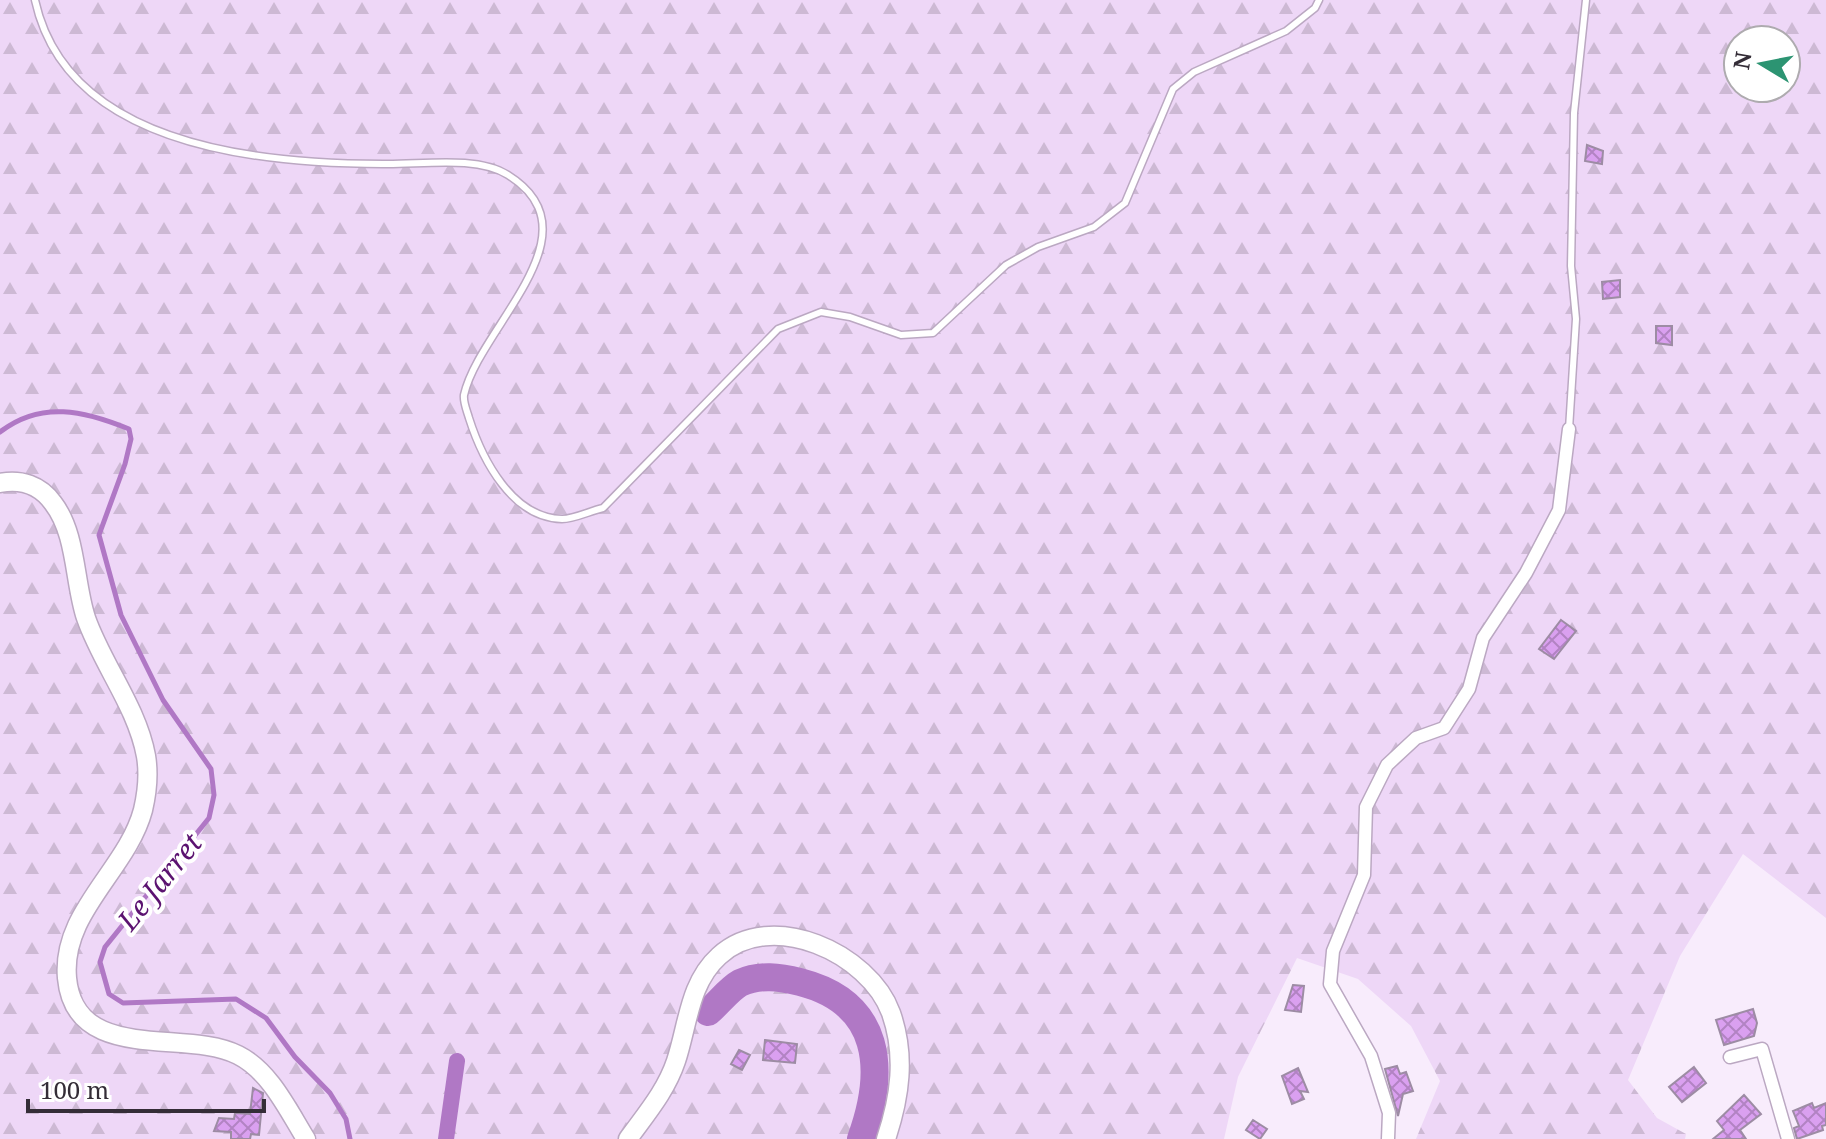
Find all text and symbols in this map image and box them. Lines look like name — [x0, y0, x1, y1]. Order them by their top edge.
north arrow — [1722, 24, 1802, 104]
text: N — [1725, 49, 1758, 71]
water label: Le Jarret — [108, 824, 210, 938]
scale bar — [28, 1063, 264, 1113]
text: 100 m — [40, 1073, 109, 1106]

